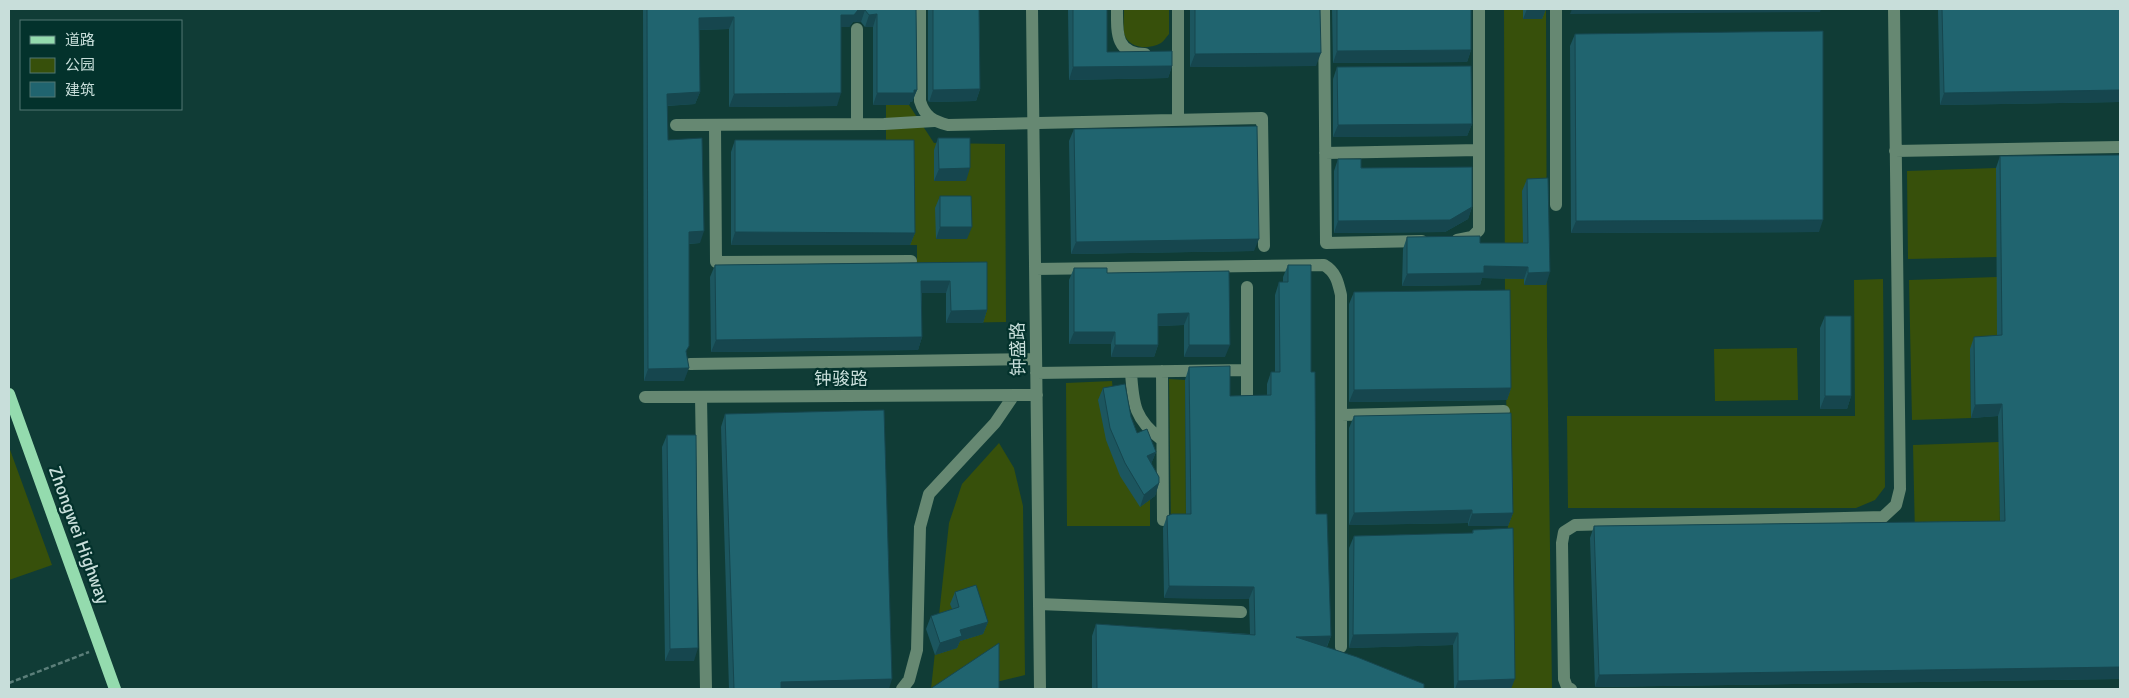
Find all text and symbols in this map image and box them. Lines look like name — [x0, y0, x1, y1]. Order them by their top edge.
legend — [20, 20, 182, 110]
text: 道路 — [65, 31, 95, 49]
text: 公园 — [65, 56, 95, 74]
text: 建筑 — [65, 81, 95, 99]
street label: 钟盛路 — [1007, 322, 1029, 376]
street label: 钟骏路 — [814, 368, 868, 390]
street label: Zhongwei Highway — [44, 463, 114, 608]

